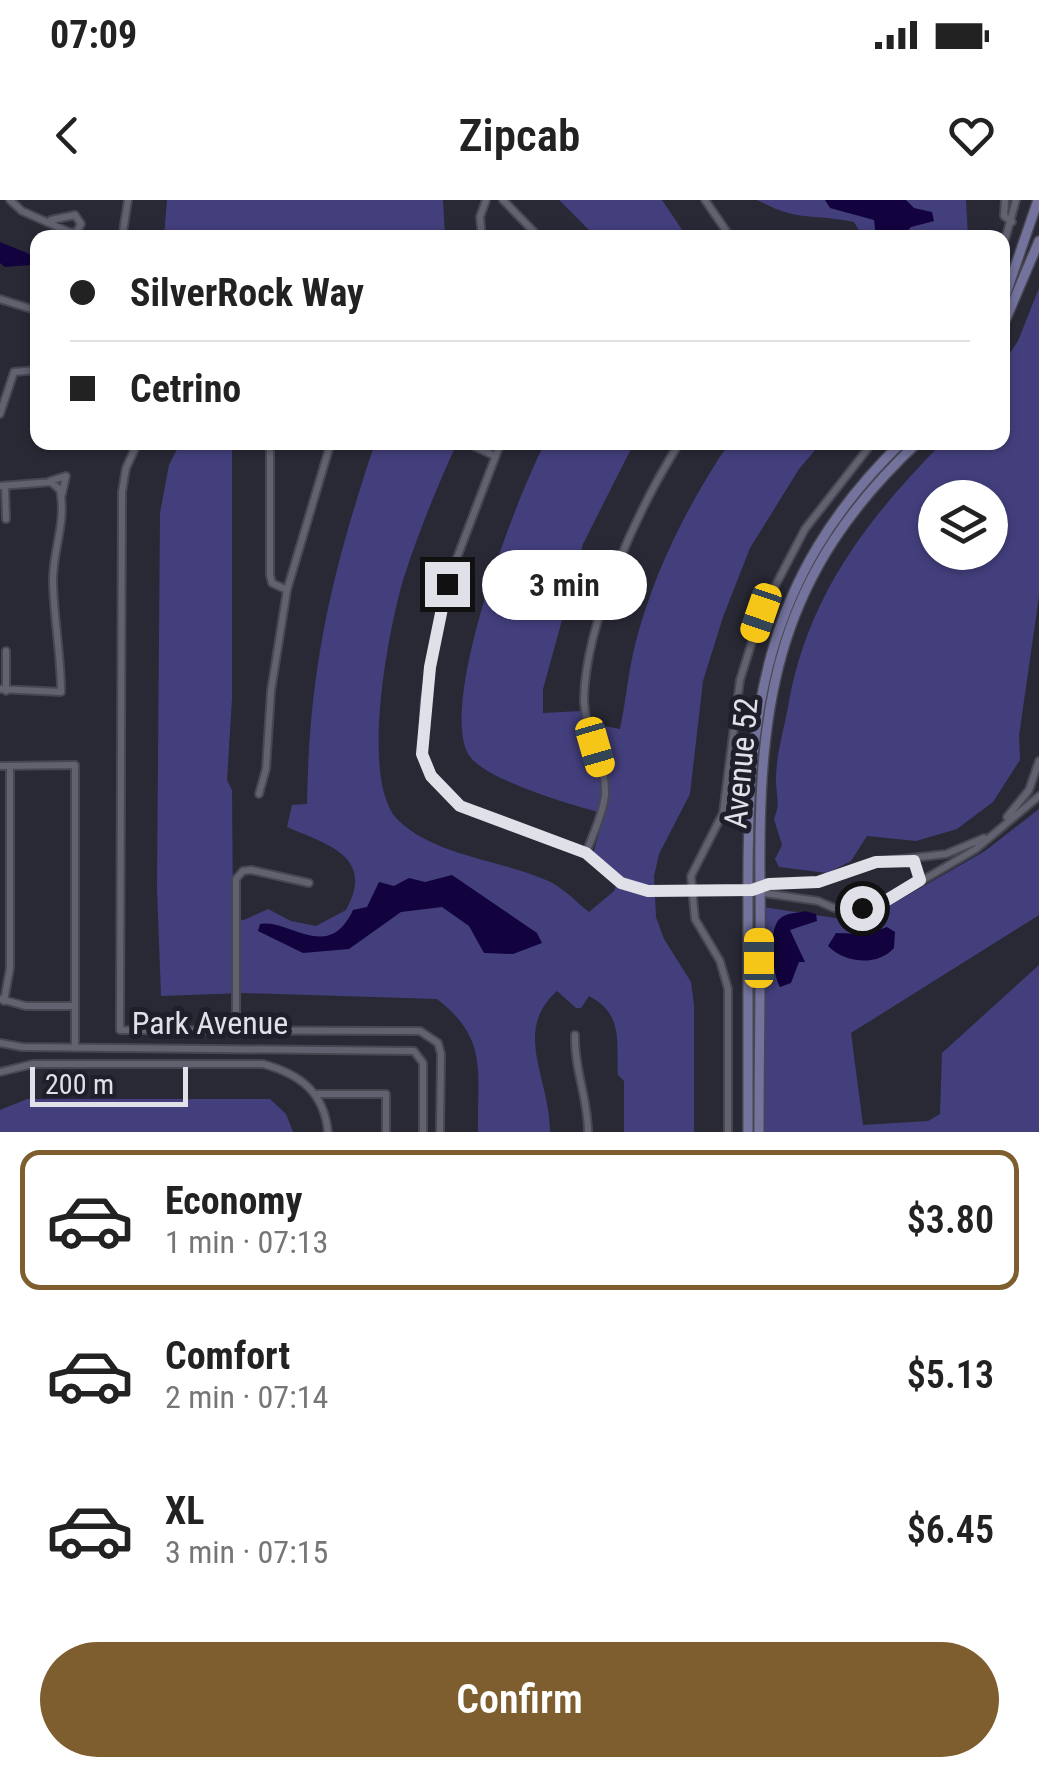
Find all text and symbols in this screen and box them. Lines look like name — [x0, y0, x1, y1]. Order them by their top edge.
text: 07:09 — [50, 13, 137, 57]
icon: back — [40, 108, 95, 163]
icon: heart — [944, 108, 999, 163]
text: Zipcab — [459, 109, 580, 162]
text: SilverRock Way — [130, 271, 364, 315]
text: Cetrino — [130, 367, 241, 411]
map controls — [918, 480, 1008, 570]
button: layers — [918, 480, 1008, 570]
callout: 3 min — [482, 549, 647, 619]
route end — [425, 562, 470, 607]
text: 3 min — [529, 566, 600, 604]
car — [737, 580, 785, 646]
street label: Avenue 52 — [716, 696, 766, 830]
car — [572, 714, 618, 780]
route start — [840, 886, 885, 931]
car — [744, 928, 774, 988]
street label: Park Avenue — [132, 1004, 288, 1042]
scale bar — [30, 1062, 188, 1106]
text: 200 m — [45, 1068, 114, 1101]
icon: car — [45, 1175, 135, 1265]
text: Economy — [165, 1179, 302, 1223]
text: $3.80 — [907, 1198, 994, 1242]
text: 1 min · 07:13 — [165, 1223, 328, 1261]
icon: car — [45, 1330, 135, 1420]
text: Comfort — [165, 1334, 290, 1378]
text: $5.13 — [907, 1353, 994, 1397]
text: 2 min · 07:14 — [165, 1378, 328, 1416]
icon: car — [45, 1485, 135, 1575]
text: XL — [165, 1489, 204, 1533]
text: $6.45 — [907, 1508, 994, 1552]
text: 3 min · 07:15 — [165, 1533, 328, 1571]
button: Confirm — [40, 1642, 999, 1757]

